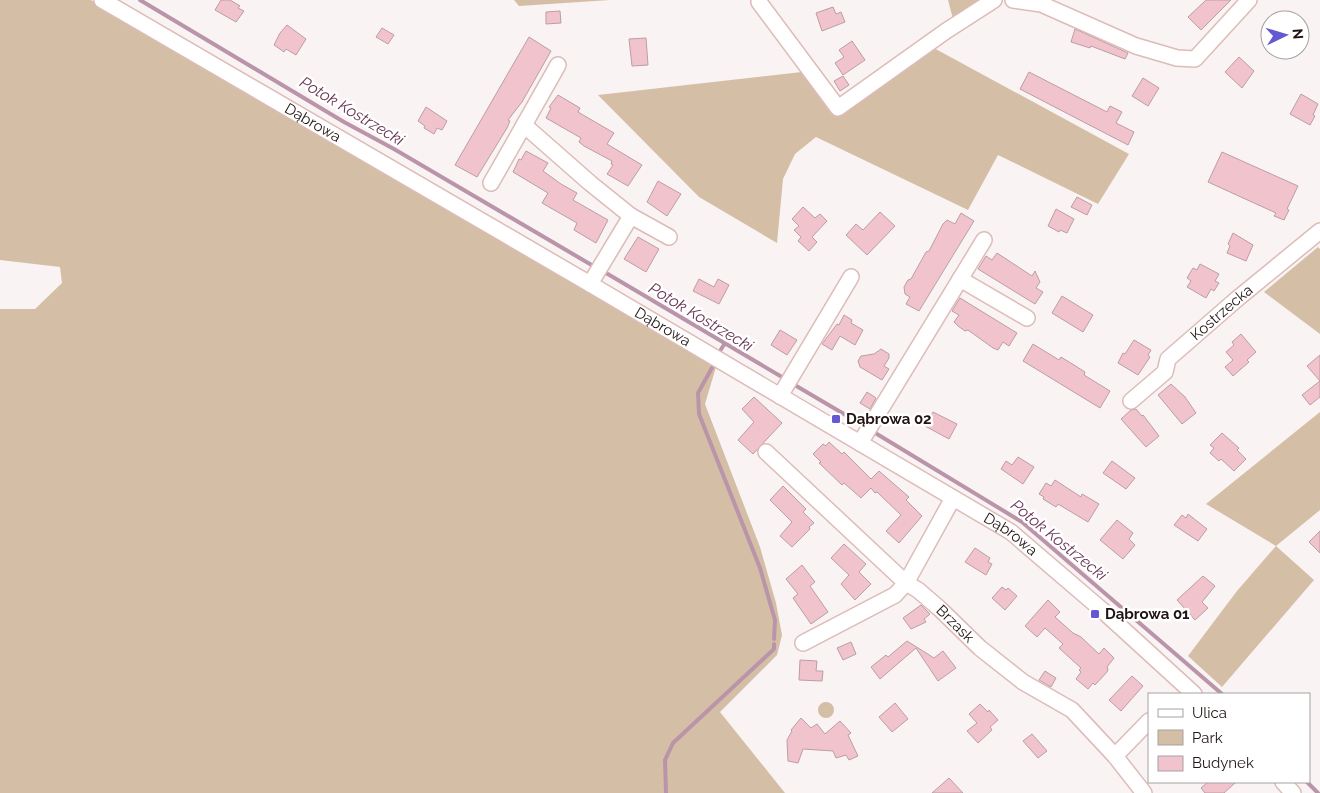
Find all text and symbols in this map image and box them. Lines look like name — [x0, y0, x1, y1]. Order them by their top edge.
north arrow — [1260, 10, 1310, 60]
text: N — [1290, 28, 1306, 40]
water label: Potok Kostrzecki — [296, 72, 408, 150]
street label: Dąbrowa — [282, 99, 344, 146]
water label: Potok Kostrzecki — [645, 278, 757, 356]
street label: Kostrzecka — [1187, 281, 1256, 344]
street label: Dąbrowa — [631, 303, 694, 350]
place label: Dąbrowa 02 — [846, 410, 932, 428]
marker: Dąbrowa 02 — [830, 413, 842, 425]
water label: Potok Kostrzecki — [1007, 495, 1111, 585]
street label: Dąbrowa — [980, 509, 1041, 560]
street label: Brzask — [932, 601, 978, 646]
place label: Dąbrowa 01 — [1105, 605, 1190, 623]
marker: Dąbrowa 01 — [1089, 608, 1101, 620]
legend — [1148, 693, 1310, 783]
text: Ulica — [1192, 704, 1227, 722]
text: Park — [1192, 729, 1223, 747]
text: Budynek — [1192, 754, 1254, 772]

